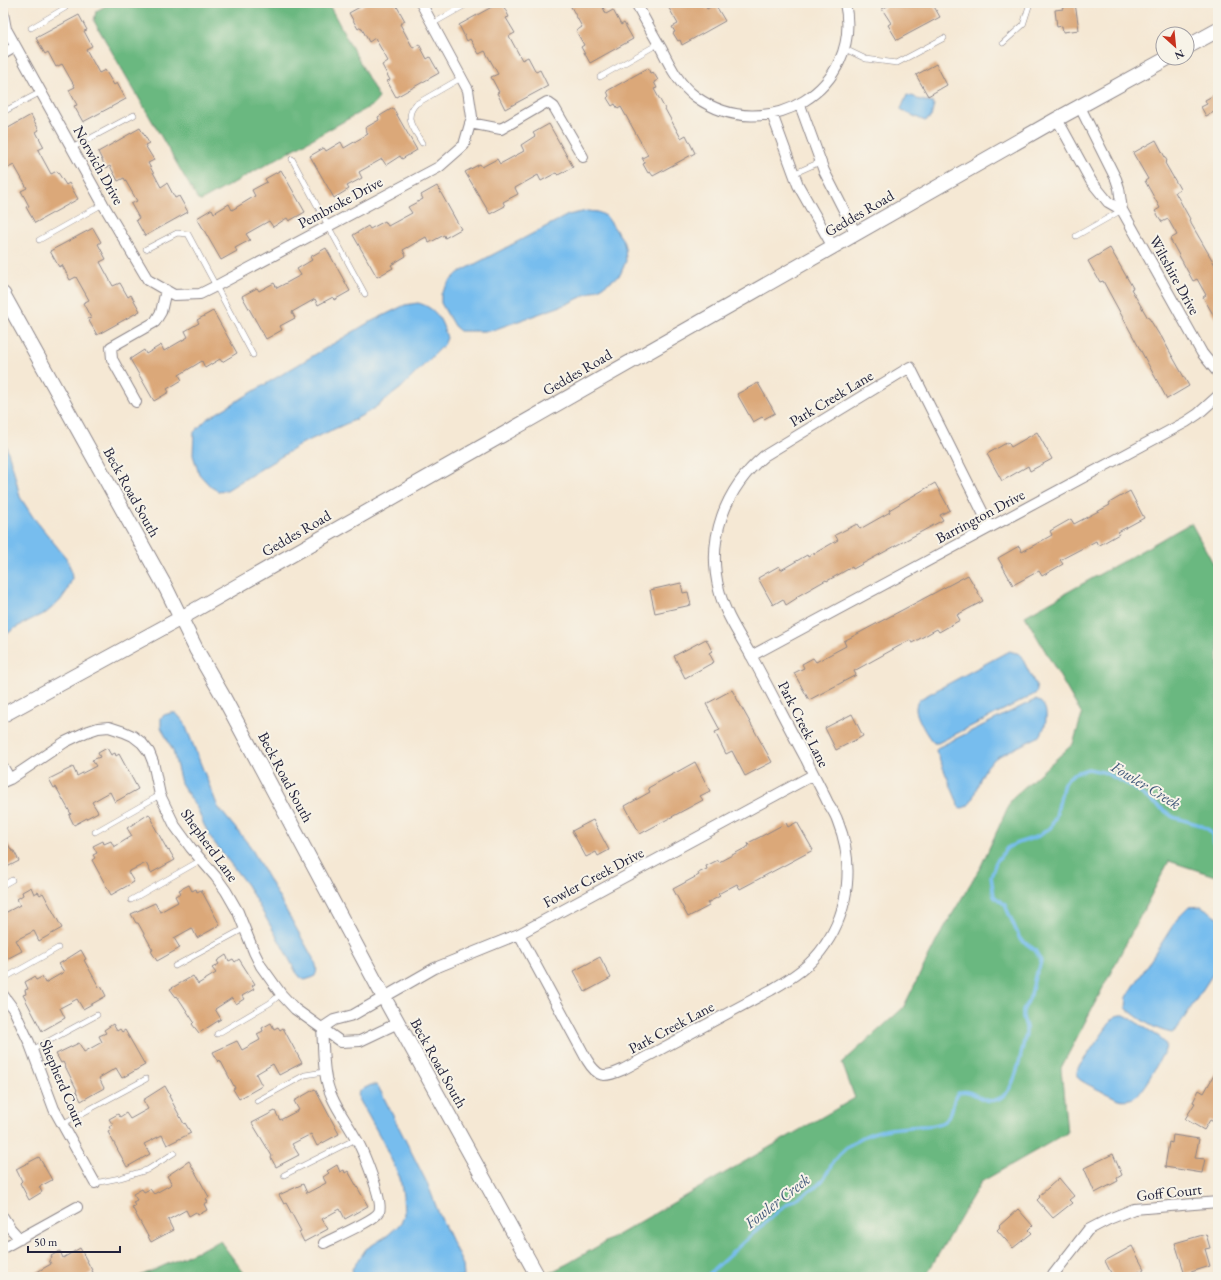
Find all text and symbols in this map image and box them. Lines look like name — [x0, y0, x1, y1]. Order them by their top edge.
north arrow — [1155, 26, 1195, 66]
text: N — [1172, 47, 1187, 63]
street label: Norwich Drive — [70, 122, 129, 208]
street label: Pembroke Drive — [295, 172, 386, 232]
street label: Geddes Road — [821, 185, 897, 240]
street label: Wiltshire Drive — [1145, 232, 1205, 318]
street label: Geddes Road — [539, 344, 615, 399]
street label: Park Creek Lane — [786, 365, 876, 430]
street label: Beck Road South — [100, 444, 165, 540]
street label: Barrington Drive — [932, 485, 1028, 547]
street label: Geddes Road — [258, 505, 334, 560]
street label: Park Creek Lane — [774, 678, 834, 770]
street label: Beck Road South — [254, 728, 318, 826]
water label: Fowler Creek — [1107, 756, 1185, 814]
street label: Shepherd Lane — [177, 805, 243, 885]
street label: Fowler Creek Drive — [539, 842, 647, 912]
street label: Park Creek Lane — [625, 996, 717, 1058]
street label: Beck Road South — [407, 1015, 472, 1111]
street label: Shepherd Court — [36, 1036, 90, 1130]
water label: Fowler Creek — [739, 1168, 815, 1234]
street label: Goff Court — [1135, 1179, 1203, 1205]
scale bar — [28, 1228, 120, 1254]
text: 50 m — [34, 1234, 58, 1250]

